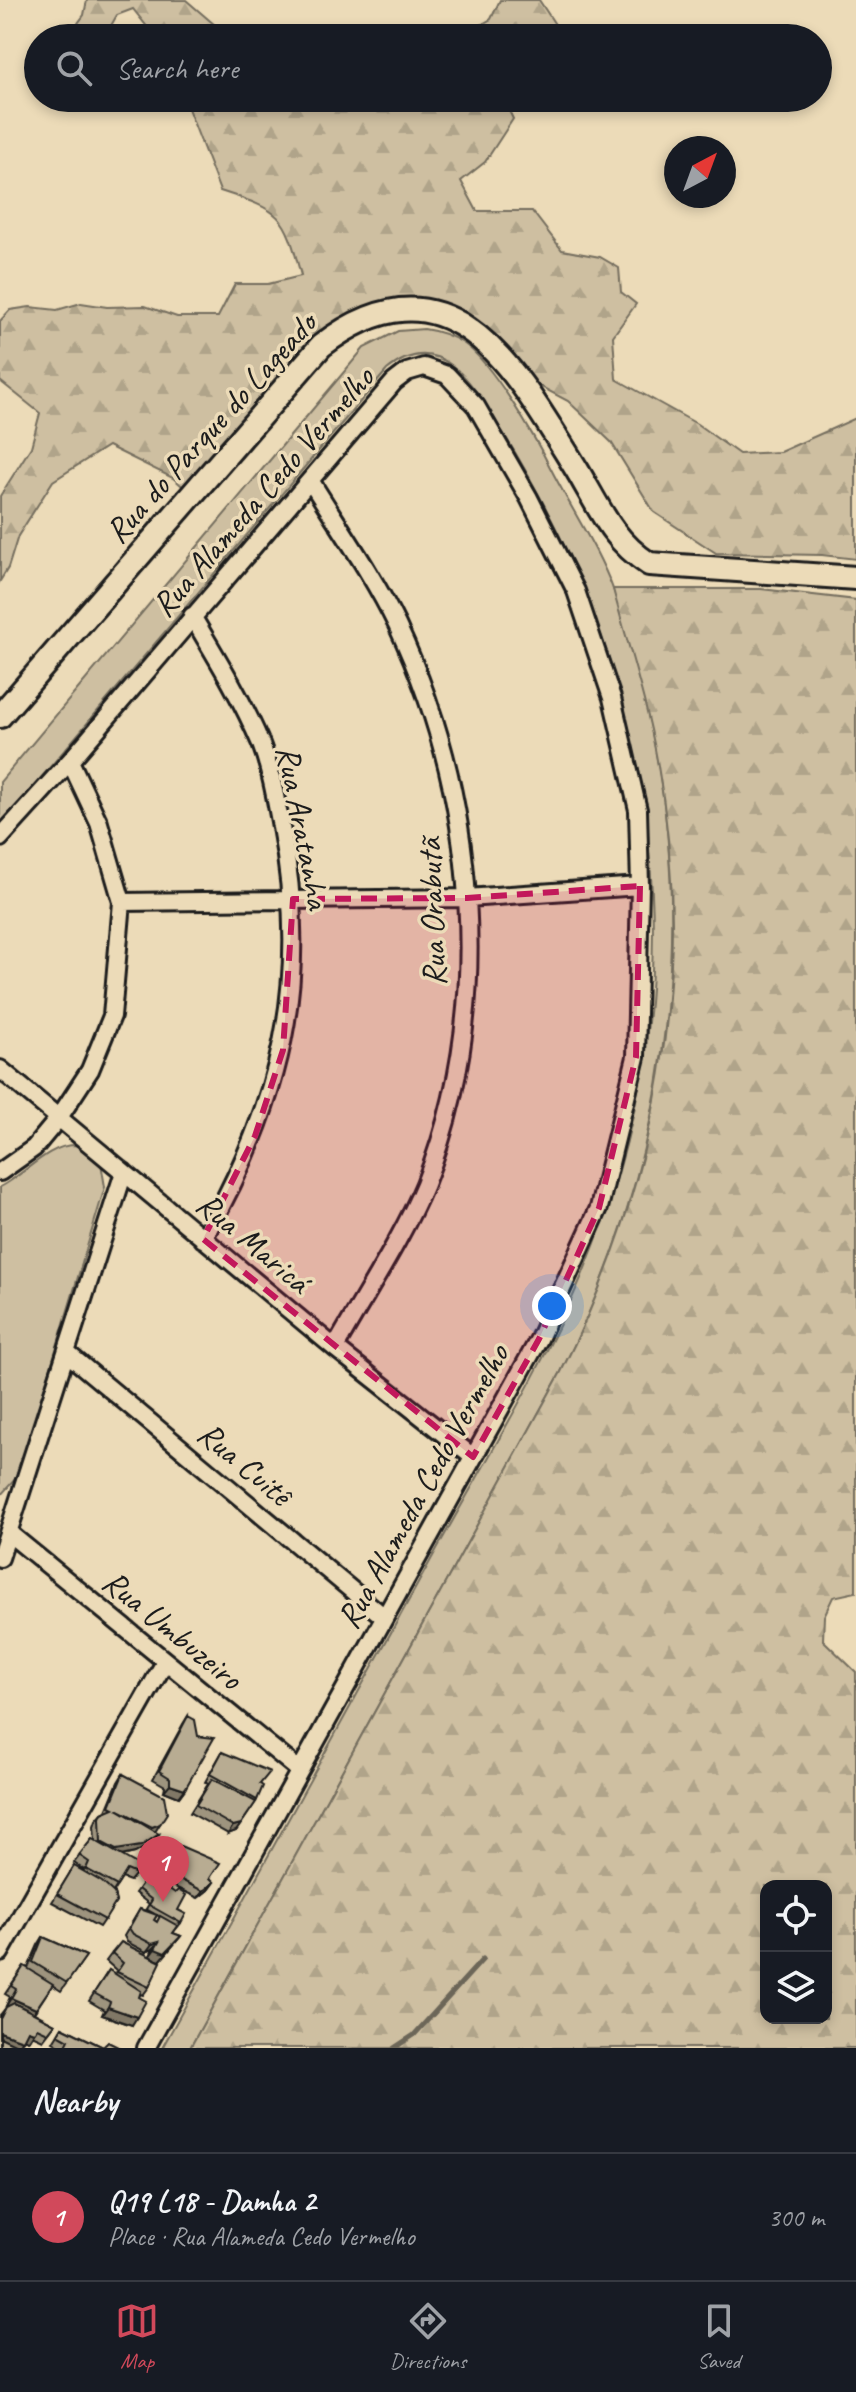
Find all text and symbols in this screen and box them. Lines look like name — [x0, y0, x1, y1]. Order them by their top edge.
search box — [24, 24, 832, 112]
icon: search — [52, 46, 96, 90]
text: Search here — [116, 49, 238, 87]
north arrow — [664, 136, 736, 208]
street label: Rua do Parque do Lageado — [95, 300, 328, 552]
street label: Rua Alameda Cedo Vermelho — [142, 356, 384, 626]
street label: Rua Aratanha — [267, 742, 341, 915]
street label: Rua Orabutã — [407, 833, 456, 987]
street label: Rua Maricá — [188, 1182, 322, 1304]
your location — [532, 1286, 572, 1326]
street label: Rua Alameda Cedo Vermelho — [326, 1335, 519, 1636]
street label: Rua Cuitê — [189, 1412, 303, 1518]
street label: Rua Umbuzeiro — [94, 1560, 253, 1700]
pin: 1 — [137, 1836, 189, 1902]
map controls — [760, 1880, 832, 2024]
button: locate — [760, 1880, 832, 1952]
button: layers — [760, 1952, 832, 2024]
text: Nearby — [32, 2079, 118, 2122]
text: Q19 L18 - Damha 2 — [108, 2182, 316, 2220]
text: 1 — [52, 2201, 64, 2234]
text: 300 m — [768, 2201, 824, 2234]
text: Place · Rua Alameda Cedo Vermelho — [108, 2220, 415, 2253]
tab: Map — [115, 2299, 159, 2375]
tab: Directions — [390, 2299, 466, 2375]
tab: Saved — [697, 2299, 741, 2375]

